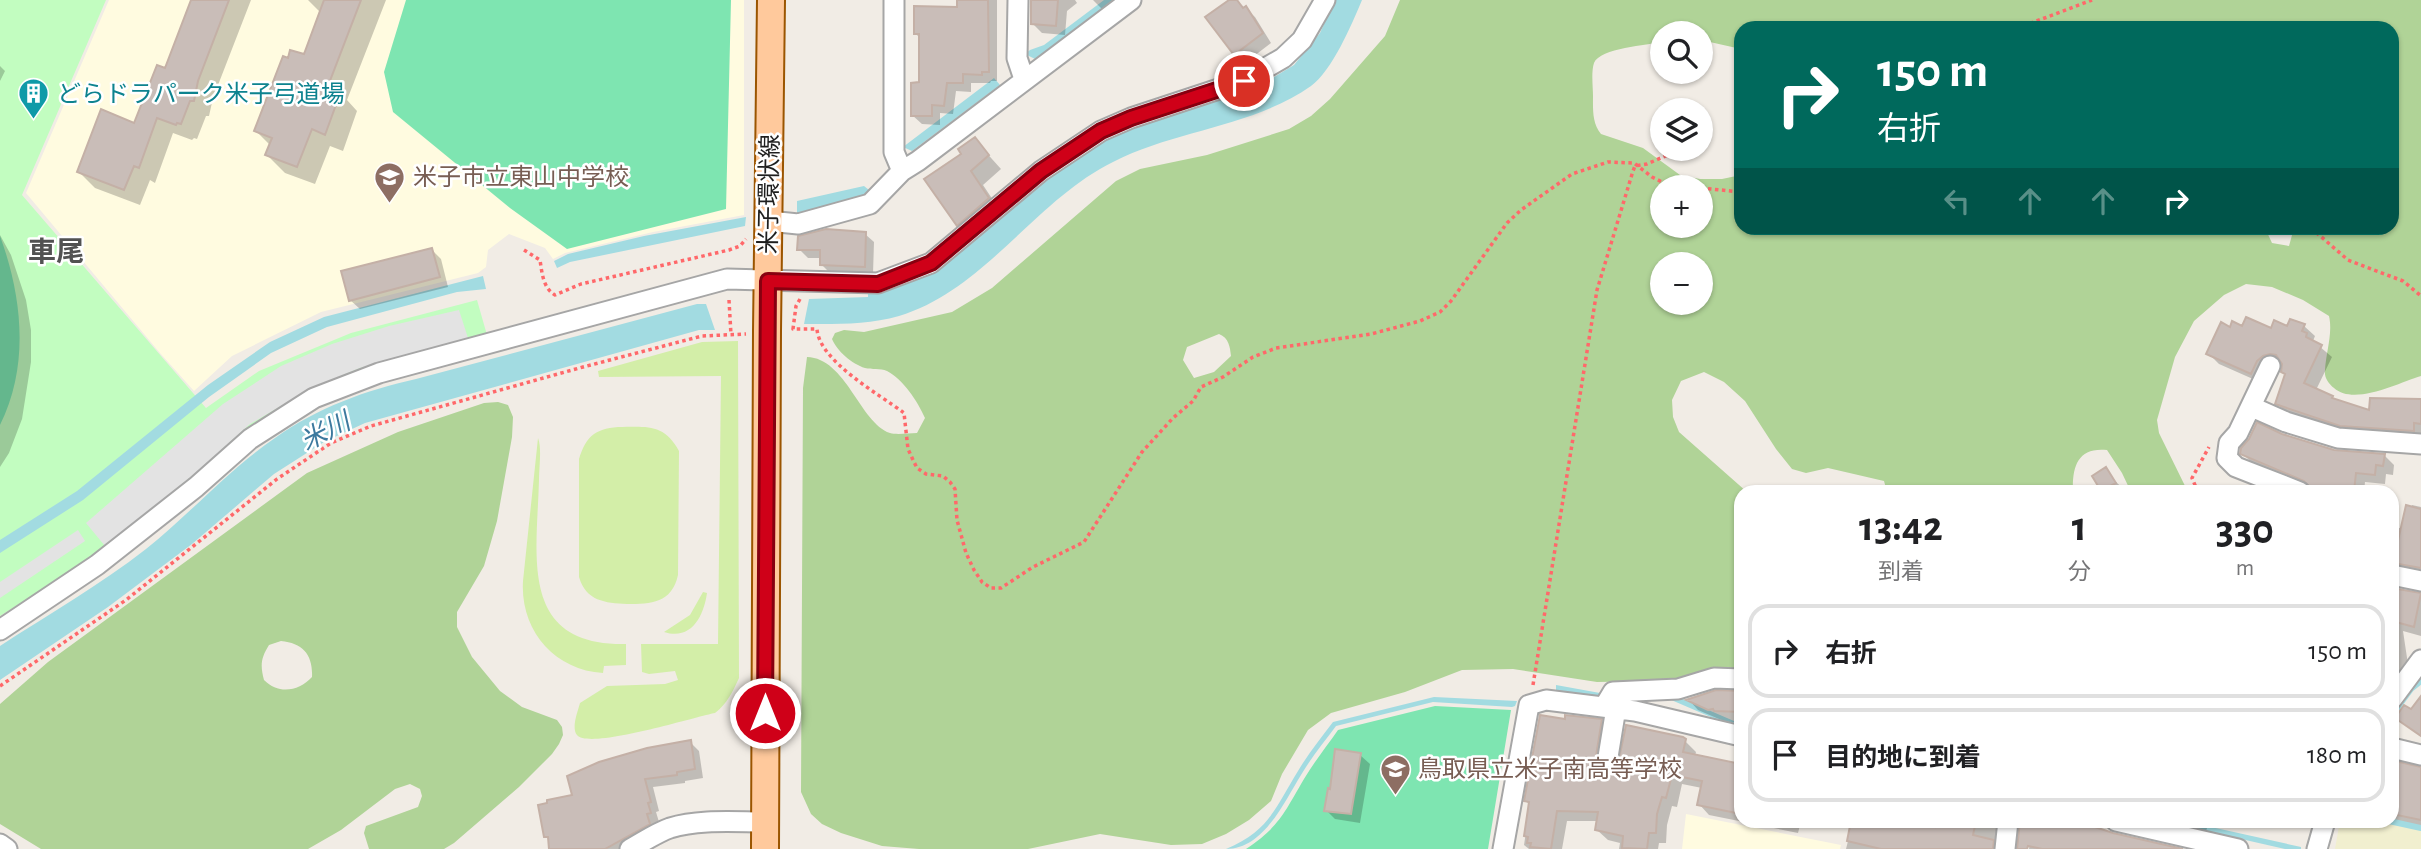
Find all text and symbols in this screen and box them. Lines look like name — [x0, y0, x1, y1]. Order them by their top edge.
map controls — [1650, 21, 1713, 315]
button: search — [1650, 21, 1713, 84]
text: 150 m — [1877, 47, 1988, 96]
icon: right — [1762, 49, 1853, 140]
pin — [1214, 51, 1274, 111]
icon: arrive — [1225, 62, 1263, 100]
building icon: どらドラパーク米子弓道場 — [17, 77, 51, 121]
place label: どらドラパーク米子弓道場 — [57, 81, 345, 107]
button: layers — [1650, 98, 1713, 161]
text: 右折 — [1877, 113, 1941, 145]
street label: 米子環状線 — [755, 134, 783, 254]
school or university icon: 米子市立東山中学校 — [373, 160, 407, 204]
place label: 米子市立東山中学校 — [413, 164, 629, 190]
button: + — [1650, 175, 1713, 238]
icon: left — [1938, 182, 1976, 220]
icon: ahead — [2011, 182, 2049, 220]
icon: ahead — [2084, 182, 2122, 220]
icon: right — [2157, 182, 2195, 220]
district label: 車尾 — [28, 237, 84, 267]
button: − — [1650, 252, 1713, 315]
water label: 米川 — [296, 406, 357, 455]
text: 13:42 — [1859, 506, 1943, 548]
text: 1 — [2072, 506, 2087, 548]
text: 330 — [2216, 509, 2274, 551]
text: m — [2236, 557, 2254, 580]
text: 到着 — [1878, 561, 1924, 584]
text: 分 — [2068, 561, 2091, 584]
icon: right — [1766, 632, 1804, 670]
text: 150 m — [2308, 638, 2367, 664]
text: 右折 — [1825, 641, 1877, 667]
position arrow — [728, 676, 802, 750]
icon: arrive — [1766, 736, 1804, 774]
text: 180 m — [2307, 742, 2367, 768]
text: 目的地に到着 — [1825, 745, 1981, 771]
school or university icon: 鳥取県立米子南高等学校 — [1378, 752, 1412, 796]
place label: 鳥取県立米子南高等学校 — [1418, 756, 1682, 782]

